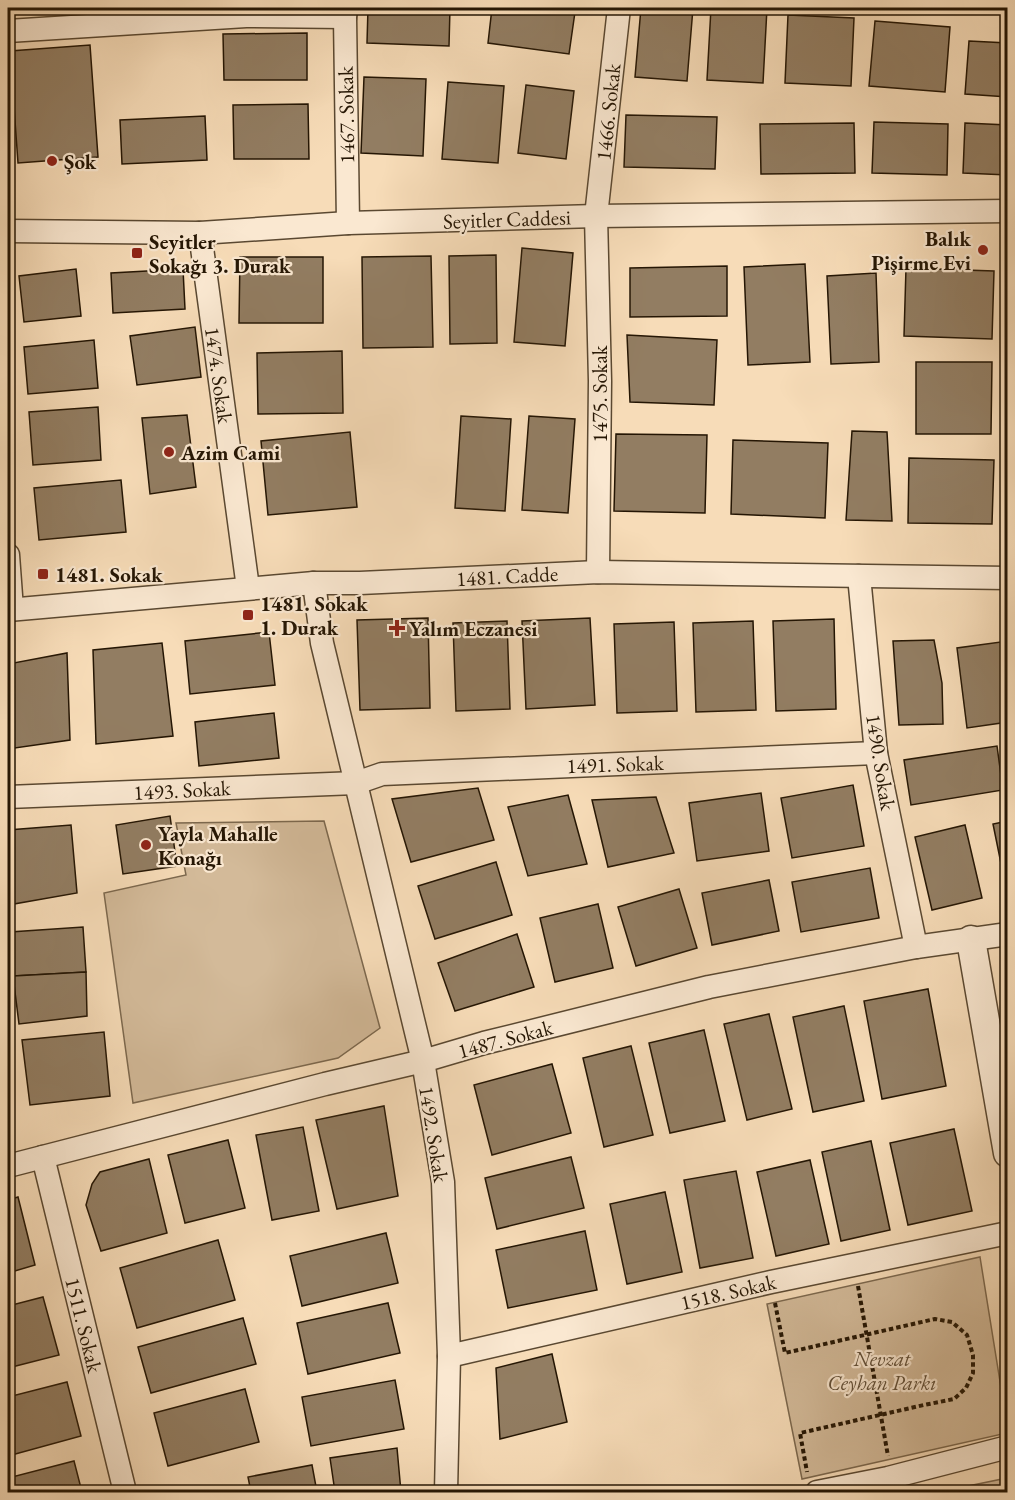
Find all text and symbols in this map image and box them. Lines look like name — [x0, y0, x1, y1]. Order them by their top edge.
street label: 1466. Sokak — [589, 61, 627, 162]
street label: 1467. Sokak — [332, 65, 360, 164]
place label: Şok — [64, 148, 97, 175]
marker: Şok — [45, 154, 59, 168]
street label: Seyitler Caddesi — [443, 203, 571, 235]
place label: Balık Pişirme Evi — [871, 225, 972, 276]
place label: Seyitler Sokağı 3. Durak — [149, 228, 291, 279]
marker: Balık Pişirme Evi — [976, 243, 990, 257]
marker: Seyitler Sokağı 3. Durak — [130, 246, 144, 260]
street label: 1474. Sokak — [199, 325, 239, 426]
street label: 1475. Sokak — [586, 344, 613, 443]
place label: Azim Cami — [180, 439, 280, 466]
marker: Azim Cami — [162, 445, 176, 459]
street label: 1481. Cadde — [455, 560, 559, 592]
place label: 1481. Sokak — [55, 561, 163, 588]
marker: 1481. Sokak — [36, 567, 50, 581]
place label: 1481. Sokak 1. Durak — [260, 590, 368, 641]
marker: 1481. Sokak 1. Durak — [241, 608, 255, 622]
place label: Yalım Eczanesi — [409, 615, 537, 642]
marker: Yalım Eczanesi — [390, 621, 404, 635]
street label: 1490. Sokak — [860, 712, 902, 813]
street label: 1491. Sokak — [566, 749, 665, 779]
street label: 1493. Sokak — [133, 774, 232, 806]
place label: Yayla Mahalle Konağı — [158, 820, 278, 871]
marker: Yayla Mahalle Konağı — [139, 838, 153, 852]
street label: 1487. Sokak — [455, 1013, 557, 1065]
street label: 1492. Sokak — [413, 1084, 455, 1185]
street label: 1518. Sokak — [678, 1268, 780, 1316]
street label: 1511. Sokak — [59, 1275, 109, 1377]
park label: Nevzat Ceyhan Parkı — [828, 1345, 936, 1396]

